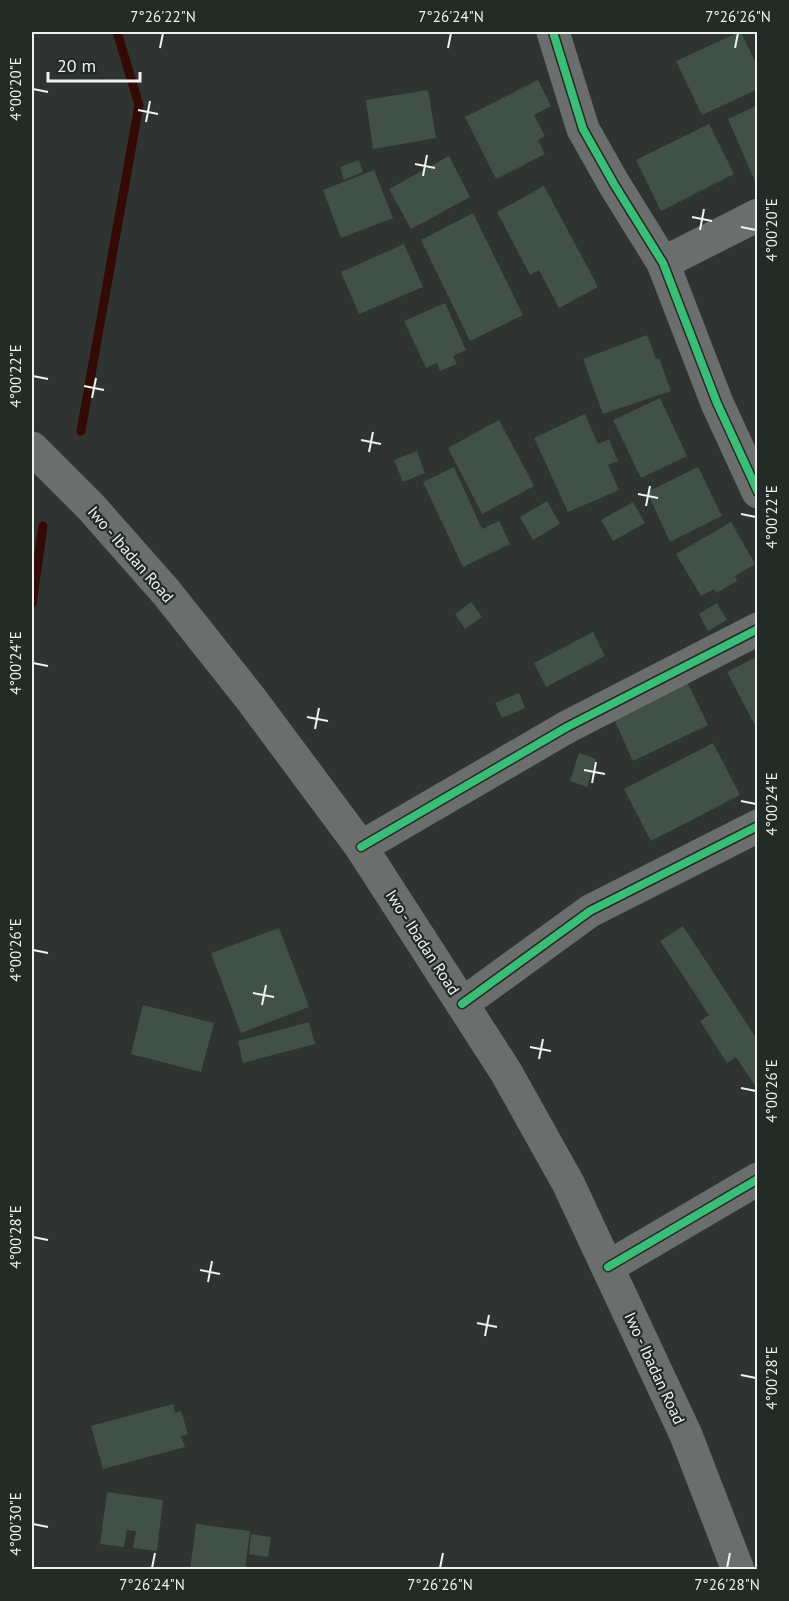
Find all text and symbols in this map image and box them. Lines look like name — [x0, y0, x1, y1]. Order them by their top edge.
text: 7°26'22"N — [130, 7, 196, 26]
text: 7°26'24"N — [418, 7, 484, 26]
text: 7°26'26"N — [705, 7, 771, 26]
scale bar — [48, 45, 140, 83]
text: 20 m — [57, 54, 96, 77]
text: 4°00'20"E — [6, 57, 25, 121]
text: 4°00'20"E — [762, 198, 781, 262]
text: 4°00'22"E — [6, 344, 25, 408]
text: 4°00'22"E — [762, 485, 781, 549]
street label: Iwo - Ibadan Road — [84, 502, 178, 606]
text: 4°00'24"E — [6, 631, 25, 695]
text: 4°00'24"E — [762, 772, 781, 836]
street label: Iwo - Ibadan Road — [382, 886, 464, 998]
text: 4°00'26"E — [6, 918, 25, 982]
text: 4°00'26"E — [762, 1059, 781, 1123]
text: 4°00'28"E — [6, 1205, 25, 1269]
street label: Iwo - Ibadan Road — [620, 1309, 690, 1427]
text: 4°00'28"E — [762, 1346, 781, 1410]
text: 4°00'30"E — [6, 1492, 25, 1556]
text: 7°26'24"N — [119, 1575, 185, 1594]
text: 7°26'26"N — [407, 1575, 473, 1594]
text: 7°26'28"N — [694, 1575, 760, 1594]

